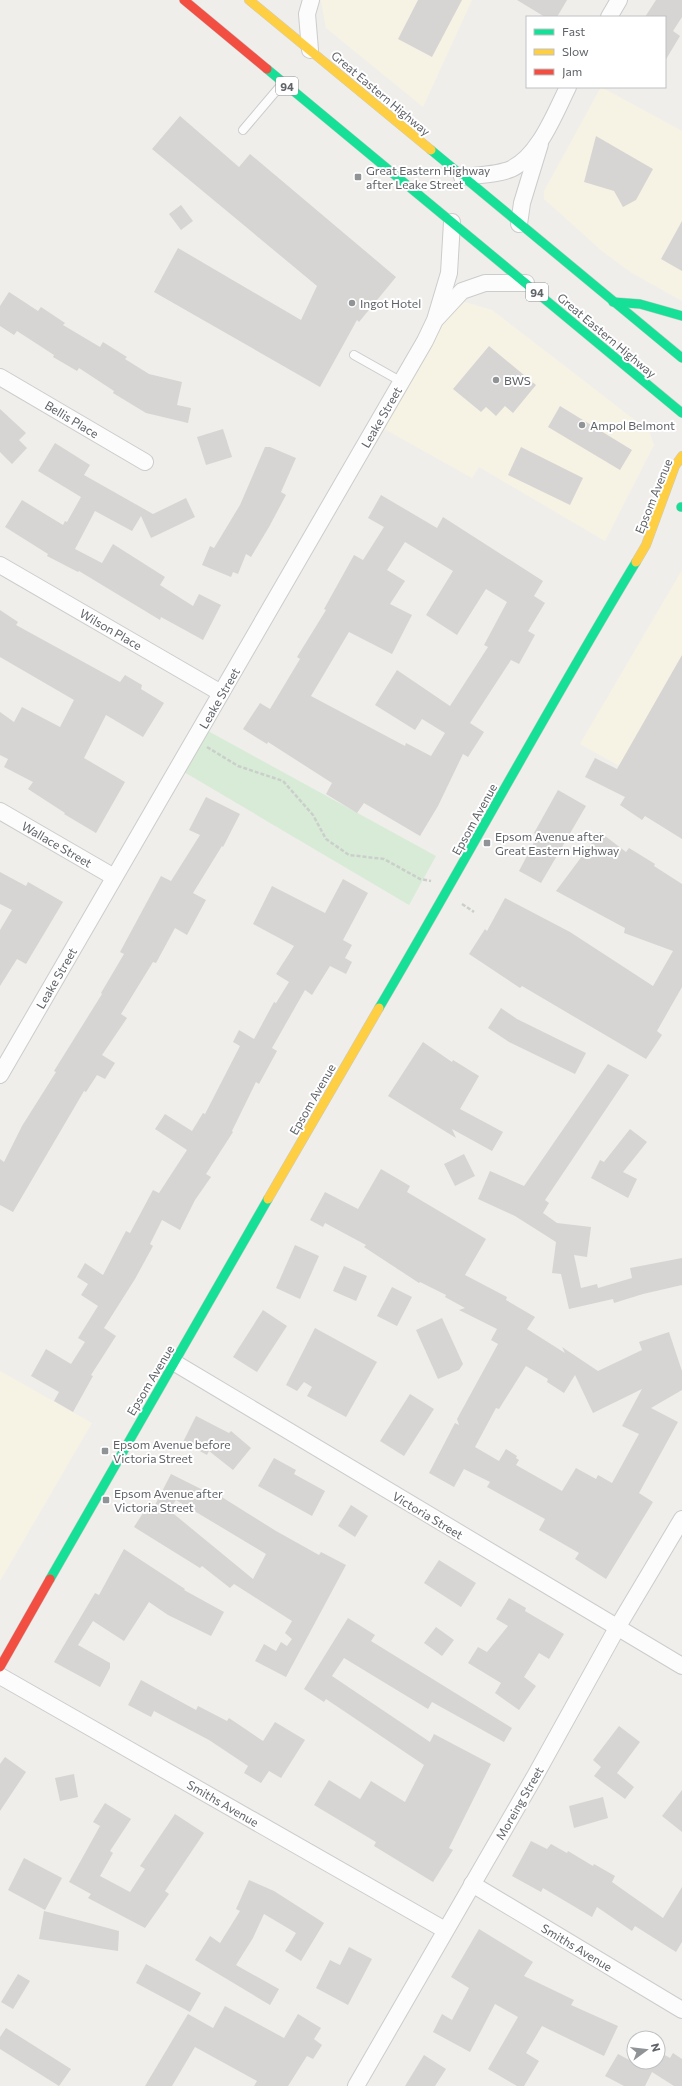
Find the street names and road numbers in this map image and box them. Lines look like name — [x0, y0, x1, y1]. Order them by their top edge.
street label: Great Eastern Highway — [329, 48, 433, 138]
road number: 94 — [276, 77, 298, 95]
road number: 94 — [526, 283, 548, 301]
street label: Great Eastern Highway — [555, 290, 659, 380]
street label: Leake Street — [358, 384, 404, 450]
street label: Bellis Place — [43, 398, 101, 440]
street label: Epsom Avenue — [632, 457, 674, 535]
street label: Wilson Place — [77, 606, 145, 652]
street label: Leake Street — [196, 665, 242, 731]
street label: Epsom Avenue — [449, 781, 499, 857]
street label: Wallace Street — [19, 818, 95, 870]
street label: Leake Street — [33, 945, 79, 1011]
street label: Epsom Avenue — [286, 1061, 338, 1137]
street label: Epsom Avenue — [124, 1342, 176, 1418]
street label: Victoria Street — [390, 1488, 466, 1542]
street label: Moreing Street — [492, 1764, 546, 1842]
street label: Smiths Avenue — [185, 1777, 261, 1829]
street label: Smiths Avenue — [539, 1920, 615, 1974]

